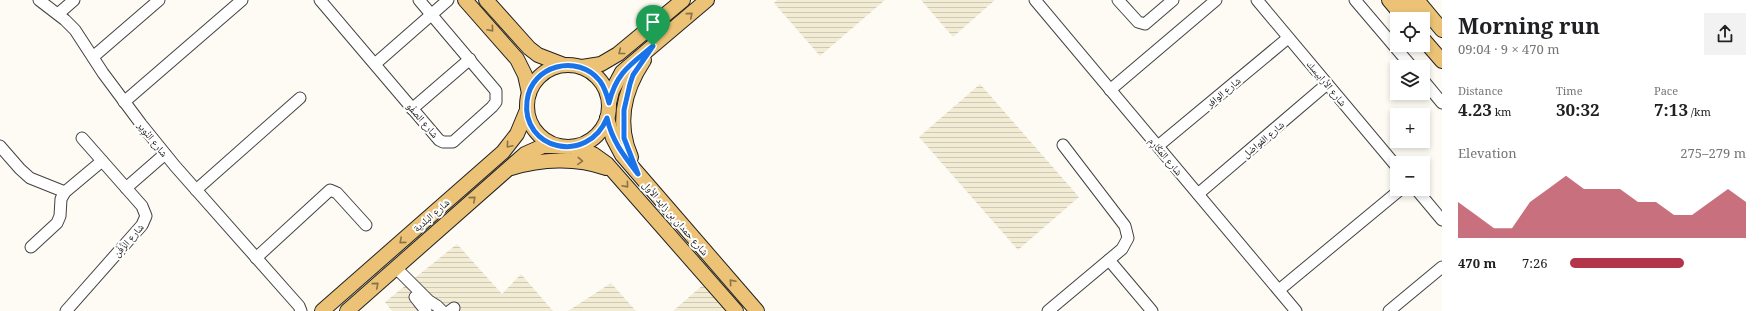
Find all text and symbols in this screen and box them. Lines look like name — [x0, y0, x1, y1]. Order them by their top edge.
pin — [636, 5, 670, 46]
text: Morning run — [1458, 10, 1600, 40]
icon: arrive — [642, 11, 664, 33]
one-way arrow — [685, 12, 692, 19]
map controls — [1390, 12, 1430, 196]
button: locate — [1390, 12, 1430, 52]
button: share — [1704, 13, 1746, 55]
one-way arrow — [486, 25, 493, 32]
text: 09:04 · 9 × 470 m — [1458, 40, 1560, 58]
one-way arrow — [618, 47, 625, 54]
street label: شارع الأرابيسك — [1304, 57, 1351, 109]
button: layers — [1390, 60, 1430, 100]
street label: شارع الوافر — [1202, 73, 1244, 111]
text: Distance — [1458, 83, 1503, 98]
text: Time — [1556, 83, 1583, 98]
text: Pace — [1654, 83, 1678, 98]
text: 4.23 — [1458, 98, 1492, 121]
text: 30:32 — [1556, 98, 1600, 121]
text: 7:13 — [1654, 98, 1688, 121]
street label: شارع الصفُو — [404, 99, 442, 141]
text: km — [1492, 104, 1512, 119]
text: /km — [1688, 104, 1711, 119]
button: + — [1390, 108, 1430, 148]
street label: شارع الفواضل — [1239, 117, 1287, 161]
street label: شارع النُوِير — [133, 118, 172, 160]
street label: شارع المَكَارِم — [1145, 134, 1186, 179]
one-way arrow — [507, 140, 514, 147]
text: Elevation — [1458, 144, 1517, 162]
text: 275–279 m — [1680, 144, 1746, 162]
button: − — [1390, 156, 1430, 196]
one-way arrow — [577, 157, 583, 166]
street label: شارع حمدان بن زايد الأول — [640, 178, 712, 258]
one-way arrow — [622, 180, 629, 188]
street label: شارع البلدية — [410, 195, 453, 235]
one-way arrow — [469, 197, 476, 204]
street label: شارع الزَّفْن — [110, 220, 147, 260]
one-way arrow — [399, 236, 407, 243]
text: 470 m — [1458, 254, 1496, 272]
text: 7:26 — [1522, 254, 1548, 272]
one-way arrow — [729, 279, 736, 286]
one-way arrow — [371, 283, 379, 290]

